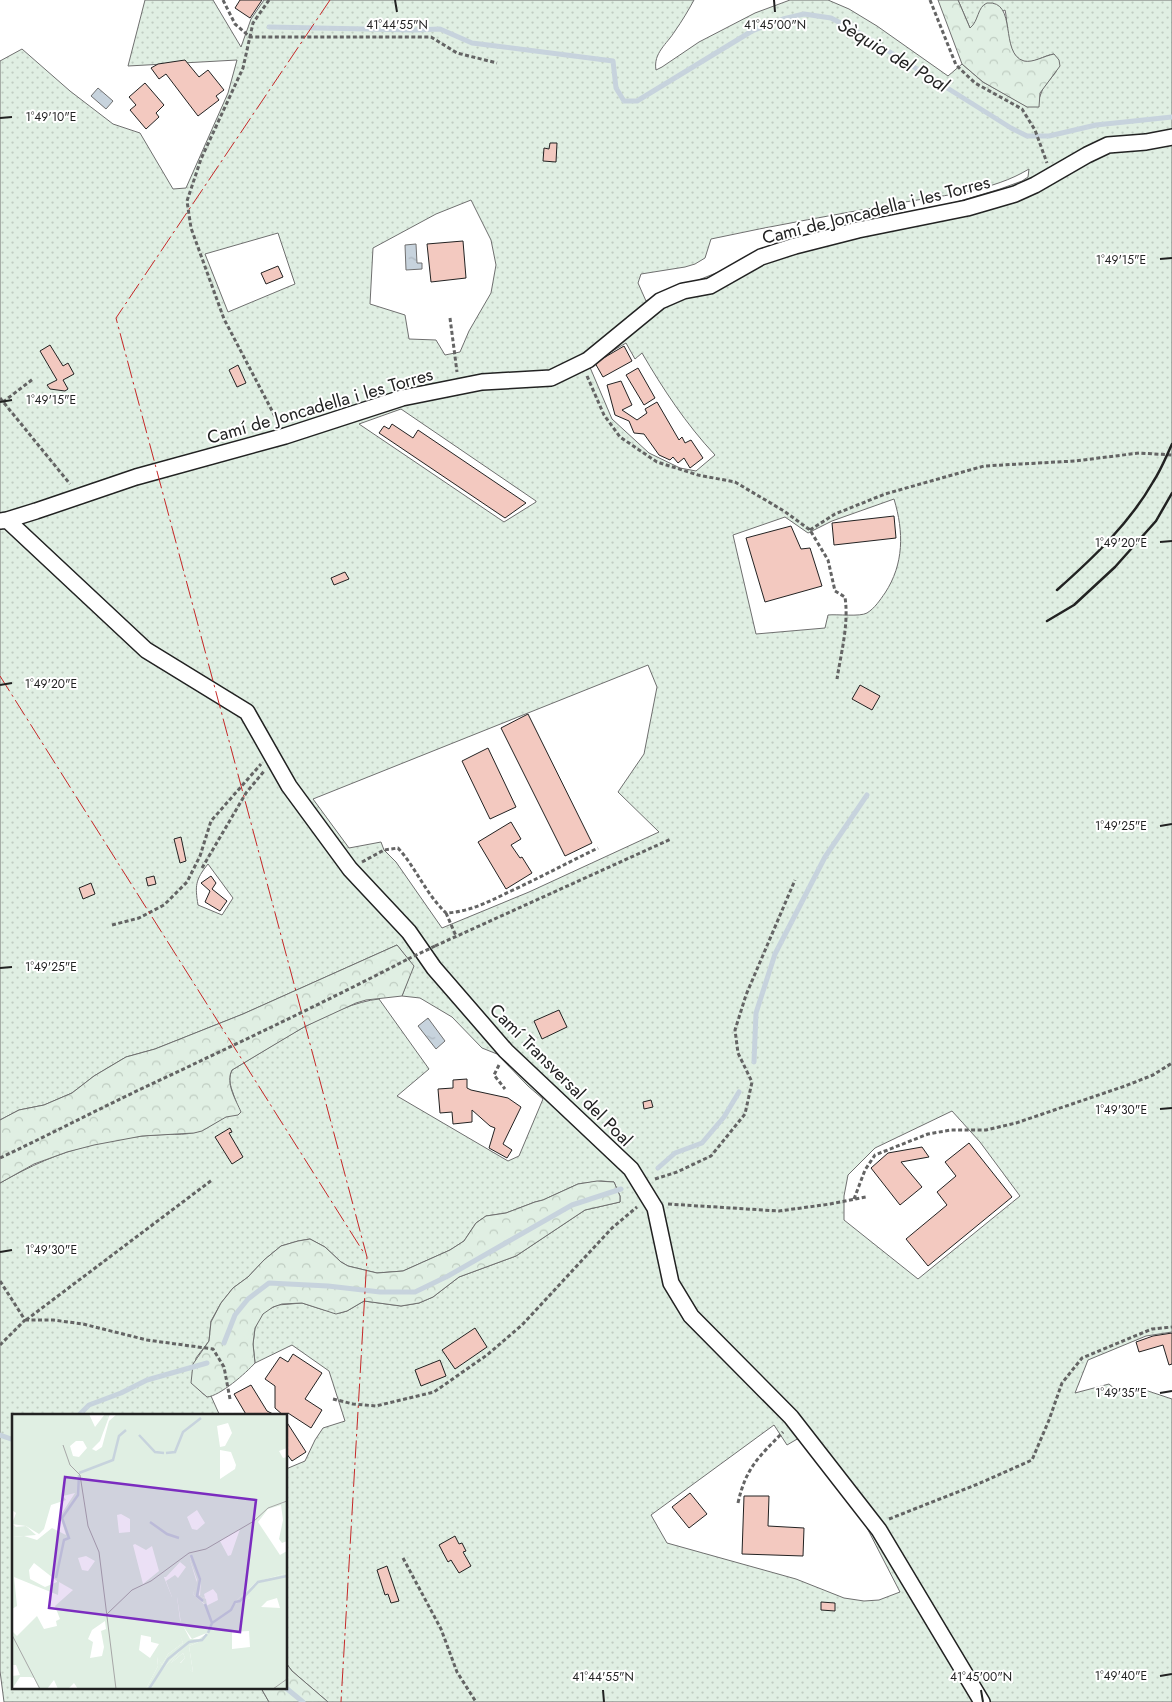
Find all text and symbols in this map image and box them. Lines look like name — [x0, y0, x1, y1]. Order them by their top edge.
water label: Sèquia del Poal — [832, 11, 954, 99]
text: 41°44'55"N — [366, 16, 428, 34]
text: 41°45'00"N — [744, 16, 806, 34]
text: 1°49'10"E — [26, 108, 76, 126]
street label: Camí de Joncadella i les Torres — [759, 169, 993, 251]
text: 1°49'15"E — [1096, 251, 1146, 269]
street label: Camí de Joncadella i les Torres — [204, 361, 436, 451]
text: 1°49'15"E — [26, 391, 76, 409]
text: 1°49'20"E — [1095, 534, 1147, 552]
text: 1°49'20"E — [25, 675, 77, 693]
text: 1°49'25"E — [1095, 817, 1147, 835]
text: 1°49'25"E — [25, 958, 77, 976]
street label: Camí Transversal del Poal — [484, 998, 638, 1152]
text: 1°49'30"E — [1095, 1101, 1147, 1119]
text: 1°49'30"E — [25, 1241, 77, 1259]
text: 1°49'35"E — [1095, 1384, 1147, 1402]
inset map — [12, 1414, 288, 1690]
text: 1°49'40"E — [1095, 1667, 1147, 1685]
text: 41°44'55"N — [572, 1668, 634, 1686]
text: 41°45'00"N — [950, 1668, 1012, 1686]

